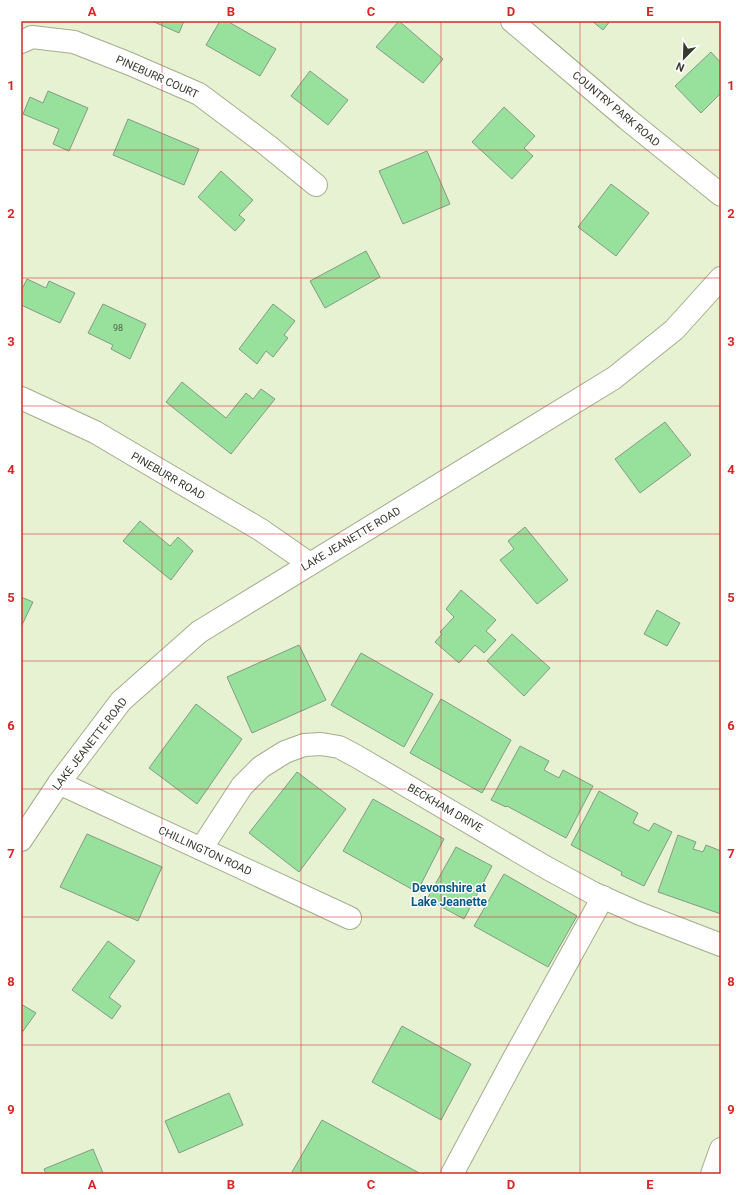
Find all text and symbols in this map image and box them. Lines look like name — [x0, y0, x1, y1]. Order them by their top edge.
text: A — [88, 4, 97, 19]
text: B — [227, 4, 235, 19]
text: C — [367, 4, 376, 19]
text: D — [507, 4, 515, 19]
text: E — [646, 4, 654, 19]
north arrow — [664, 38, 704, 78]
street label: PINEBURR COURT — [114, 53, 201, 101]
text: N — [674, 59, 686, 74]
street label: COUNTRY PARK ROAD — [570, 69, 662, 149]
text: 1 — [7, 78, 15, 93]
text: 1 — [727, 78, 735, 93]
text: 2 — [7, 206, 15, 221]
text: 2 — [727, 206, 735, 221]
house number: 98 — [113, 323, 123, 333]
text: 3 — [7, 334, 15, 349]
text: 3 — [727, 334, 735, 349]
street label: PINEBURR ROAD — [129, 450, 207, 502]
text: 4 — [7, 462, 15, 477]
text: 4 — [727, 462, 735, 477]
street label: LAKE JEANETTE ROAD — [299, 504, 403, 574]
text: 5 — [7, 590, 15, 605]
text: 5 — [727, 590, 735, 605]
street label: LAKE JEANETTE ROAD — [50, 695, 130, 793]
text: 6 — [7, 718, 15, 733]
text: 6 — [727, 718, 735, 733]
street label: BECKHAM DRIVE — [405, 781, 485, 835]
street label: CHILLINGTON ROAD — [156, 824, 254, 878]
text: 7 — [7, 846, 15, 861]
text: 7 — [727, 846, 735, 861]
district label: Devonshire at Lake Jeanette — [411, 881, 488, 909]
text: 8 — [7, 974, 15, 989]
text: 8 — [727, 974, 735, 989]
text: 9 — [7, 1102, 15, 1117]
text: 9 — [727, 1102, 735, 1117]
text: A — [88, 1177, 97, 1192]
text: B — [227, 1177, 235, 1192]
text: C — [367, 1177, 376, 1192]
text: D — [507, 1177, 515, 1192]
text: E — [646, 1177, 654, 1192]

